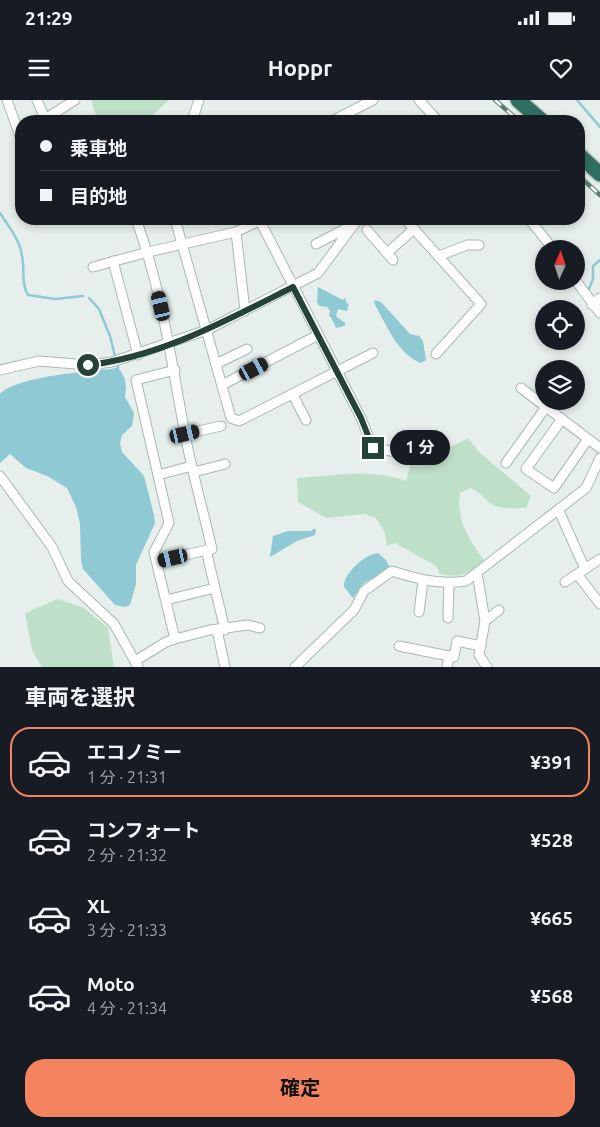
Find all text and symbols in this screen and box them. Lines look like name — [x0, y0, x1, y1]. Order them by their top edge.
text: 21:29 — [25, 7, 73, 29]
icon: menu — [25, 54, 53, 82]
icon: heart — [547, 54, 575, 82]
text: Hoppr — [268, 55, 332, 80]
text: 乗車地 — [70, 137, 127, 159]
text: 目的地 — [70, 185, 127, 207]
north arrow — [535, 240, 585, 290]
map controls — [535, 240, 585, 410]
car — [150, 290, 171, 322]
button: locate — [535, 300, 585, 350]
route start — [77, 354, 99, 376]
car — [237, 355, 270, 383]
button: layers — [535, 360, 585, 410]
car — [168, 423, 201, 445]
callout: 1 分 — [390, 430, 450, 466]
route end — [362, 437, 384, 459]
text: 1 分 — [406, 438, 434, 456]
car — [156, 547, 189, 569]
text: 車両を選択 — [25, 684, 135, 709]
icon: car — [27, 740, 72, 785]
text: エコノミー — [87, 741, 182, 763]
text: ¥391 — [530, 751, 573, 773]
text: 1 分 · 21:31 — [87, 768, 167, 786]
icon: car — [27, 818, 72, 863]
text: コンフォート — [87, 819, 200, 841]
text: ¥528 — [530, 829, 573, 851]
text: 2 分 · 21:32 — [87, 846, 167, 864]
text: XL — [87, 895, 110, 917]
icon: car — [27, 896, 72, 941]
text: ¥665 — [530, 907, 573, 929]
text: 3 分 · 21:33 — [87, 921, 167, 939]
text: Moto — [87, 973, 135, 995]
icon: car — [27, 974, 72, 1019]
text: ¥568 — [530, 985, 573, 1007]
text: 4 分 · 21:34 — [87, 999, 167, 1017]
button: 確定 — [25, 1059, 575, 1117]

